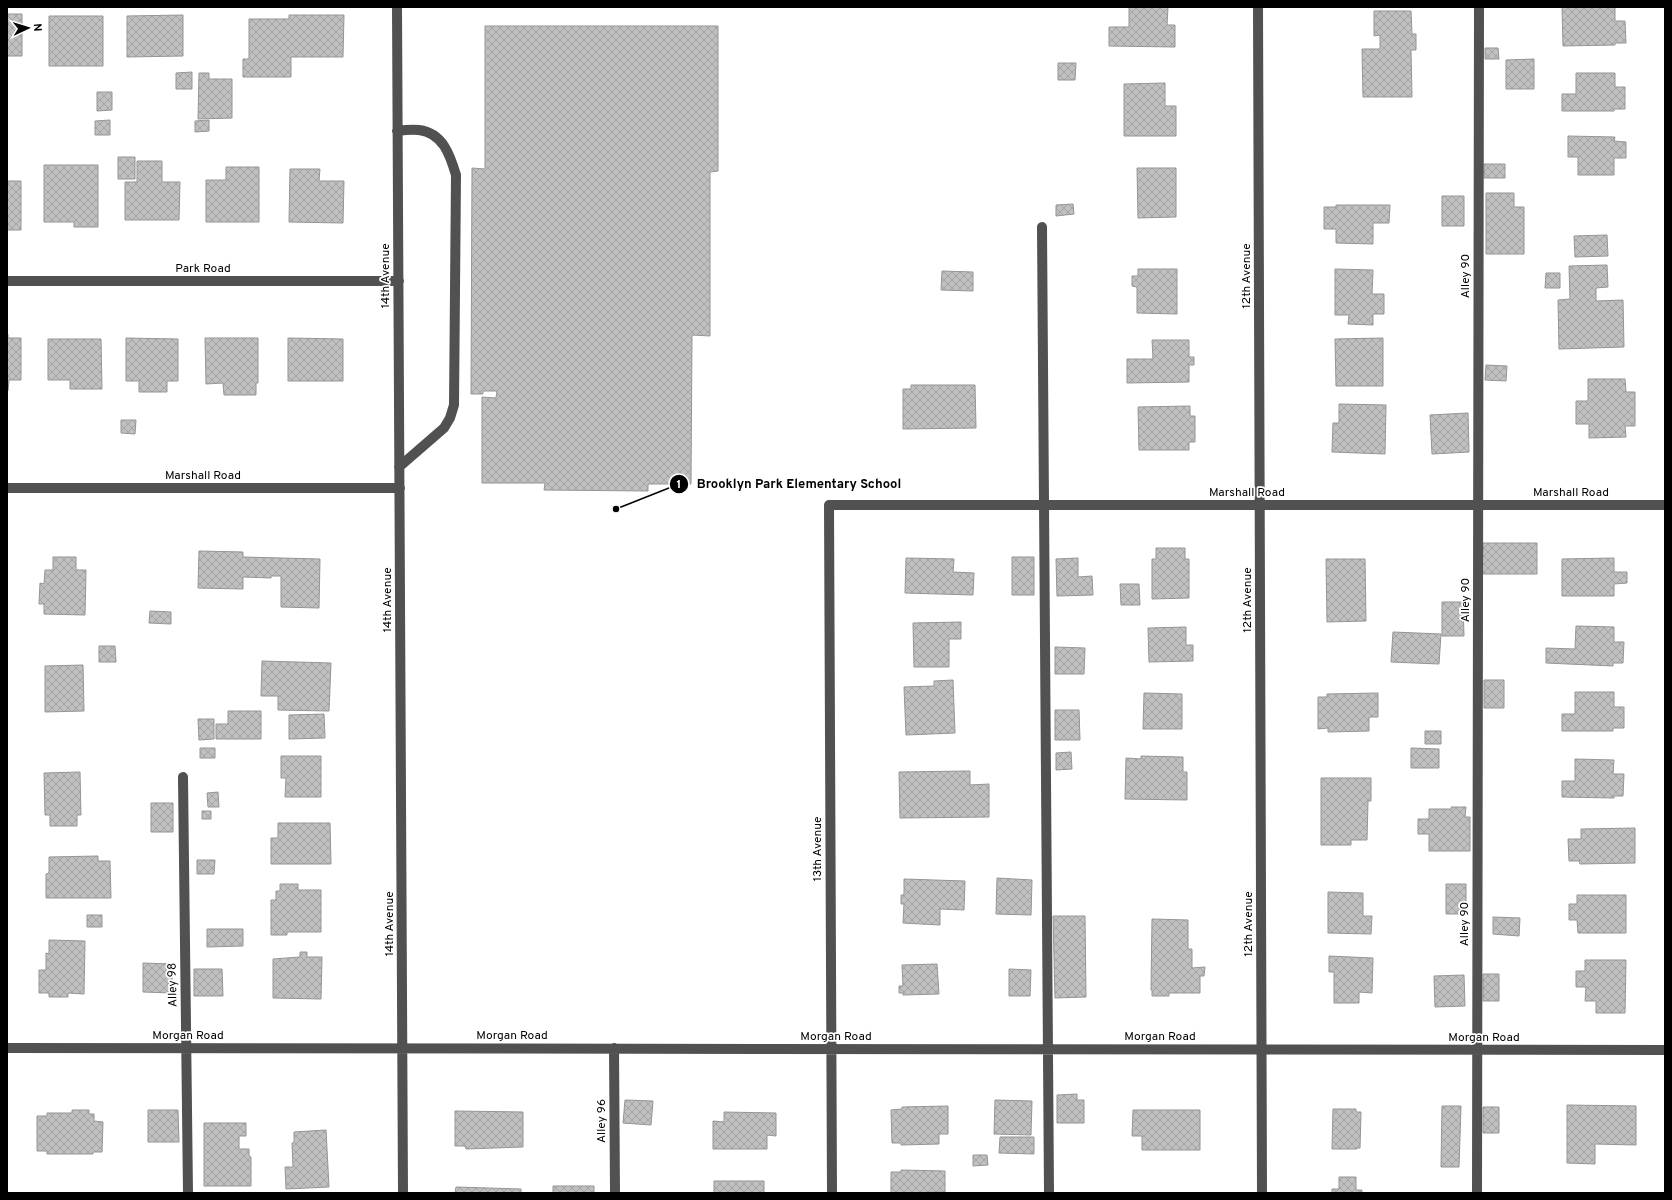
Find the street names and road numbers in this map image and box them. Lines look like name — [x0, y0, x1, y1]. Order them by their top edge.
street label: 14th Avenue — [378, 243, 394, 309]
street label: 12th Avenue — [1239, 243, 1255, 309]
street label: Alley 90 — [1458, 254, 1474, 298]
street label: Park Road — [175, 261, 231, 277]
street label: Marshall Road — [165, 468, 241, 484]
street label: Marshall Road — [1209, 485, 1285, 501]
street label: Marshall Road — [1533, 485, 1609, 501]
street label: 14th Avenue — [380, 567, 396, 633]
street label: 12th Avenue — [1240, 567, 1256, 633]
street label: Alley 90 — [1458, 578, 1474, 622]
street label: 13th Avenue — [810, 817, 826, 882]
street label: 14th Avenue — [382, 891, 398, 957]
street label: 12th Avenue — [1241, 891, 1257, 957]
street label: Alley 90 — [1457, 902, 1473, 946]
street label: Alley 98 — [165, 963, 181, 1007]
street label: Morgan Road — [152, 1028, 224, 1044]
street label: Morgan Road — [476, 1028, 548, 1044]
street label: Morgan Road — [800, 1029, 872, 1045]
street label: Morgan Road — [1124, 1029, 1196, 1045]
street label: Morgan Road — [1448, 1030, 1520, 1046]
street label: Alley 96 — [594, 1099, 610, 1143]

